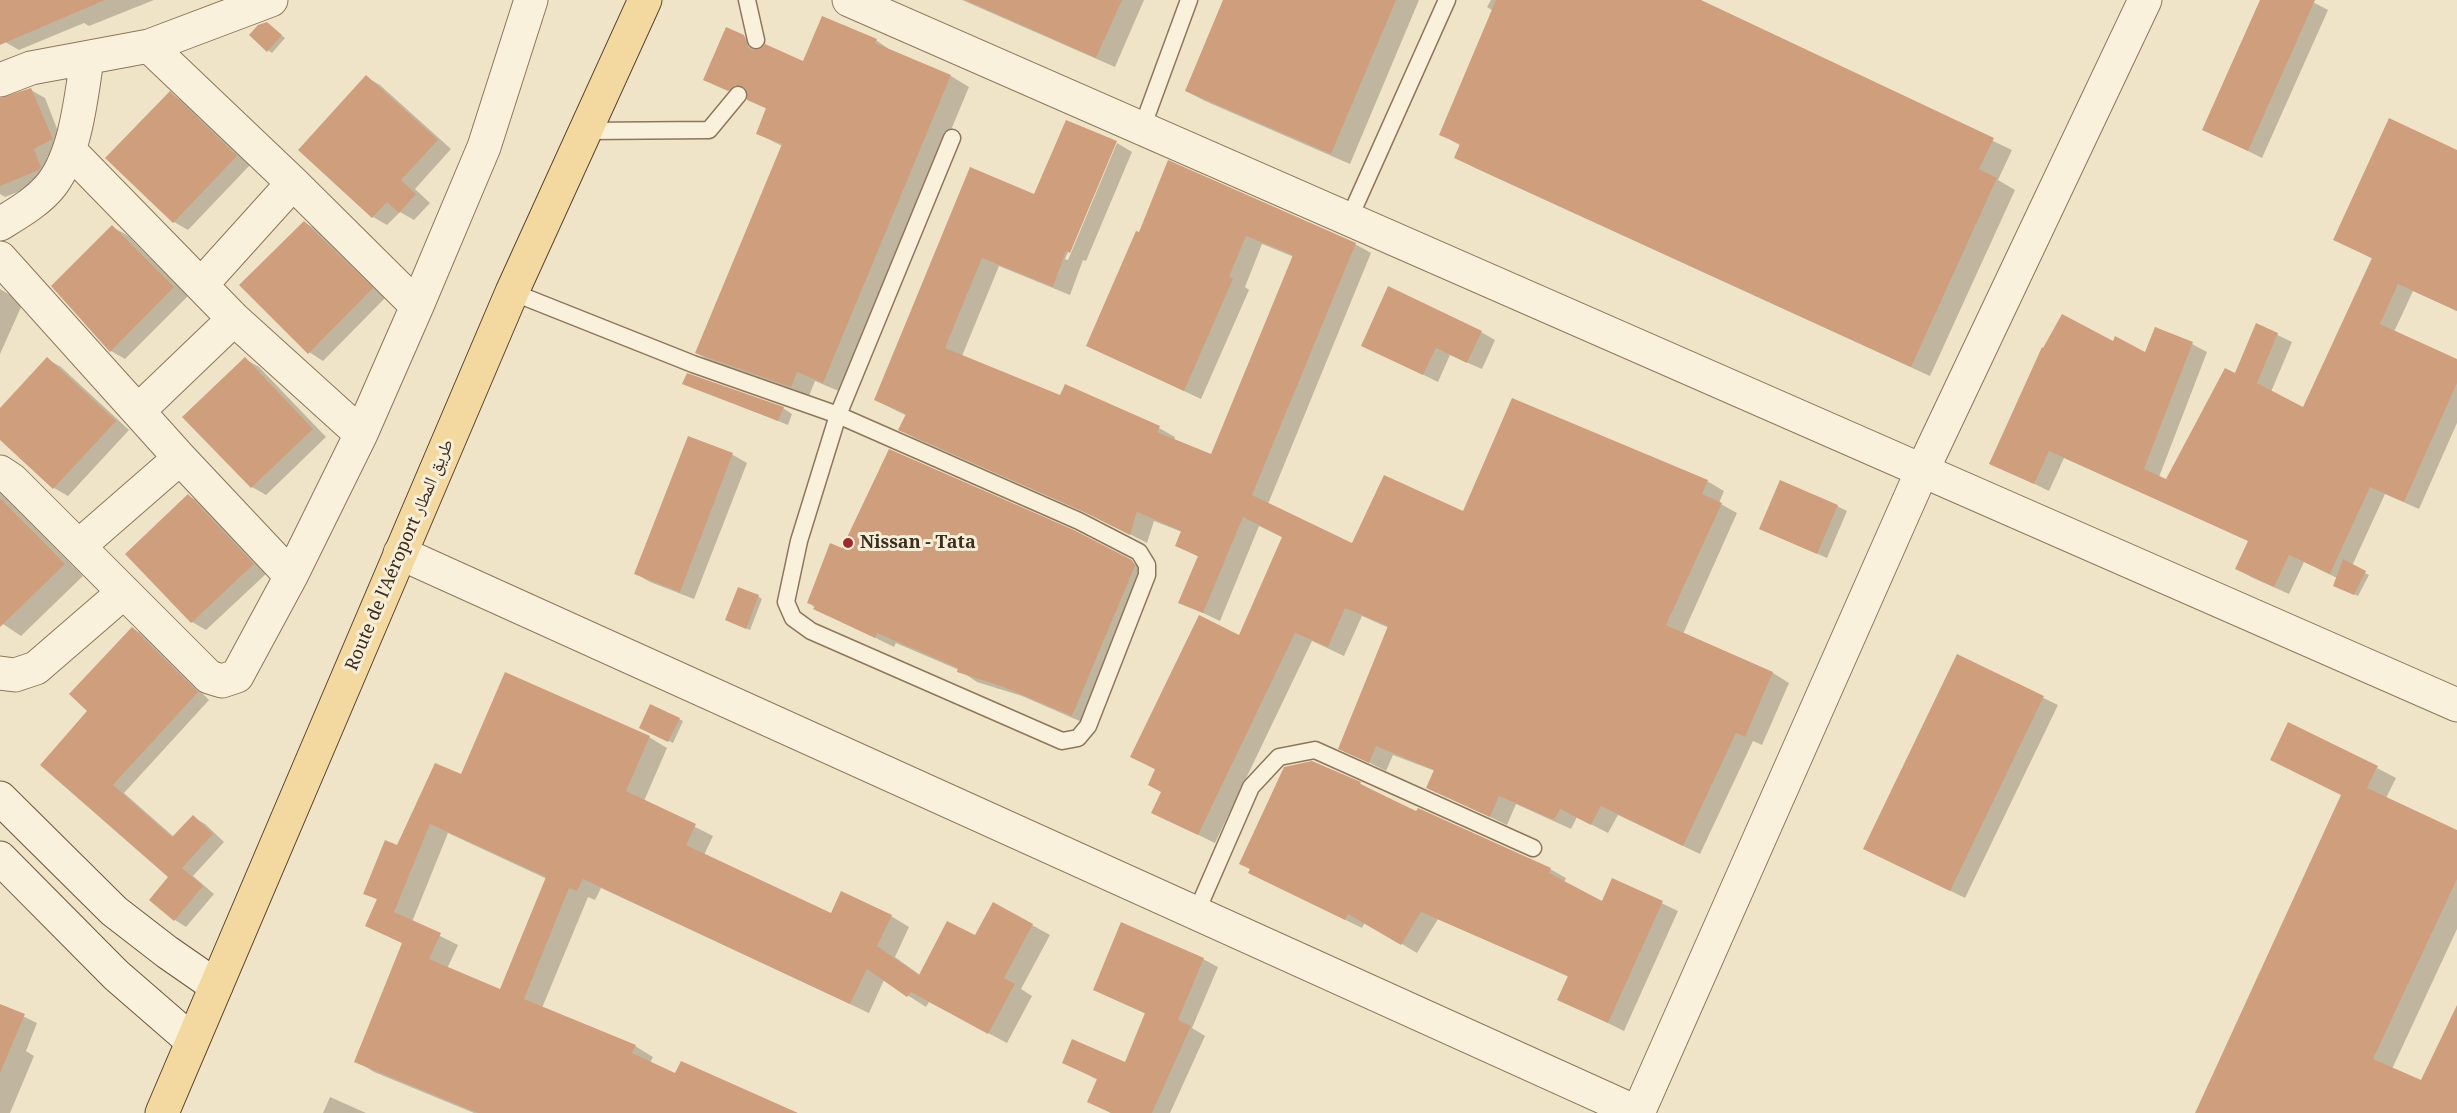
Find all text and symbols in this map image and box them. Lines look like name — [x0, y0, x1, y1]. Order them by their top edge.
street label: Route de l'Aéroport طريق المطار — [341, 436, 459, 674]
place label: Nissan - Tata — [860, 532, 976, 554]
marker: Nissan - Tata — [841, 536, 855, 550]

